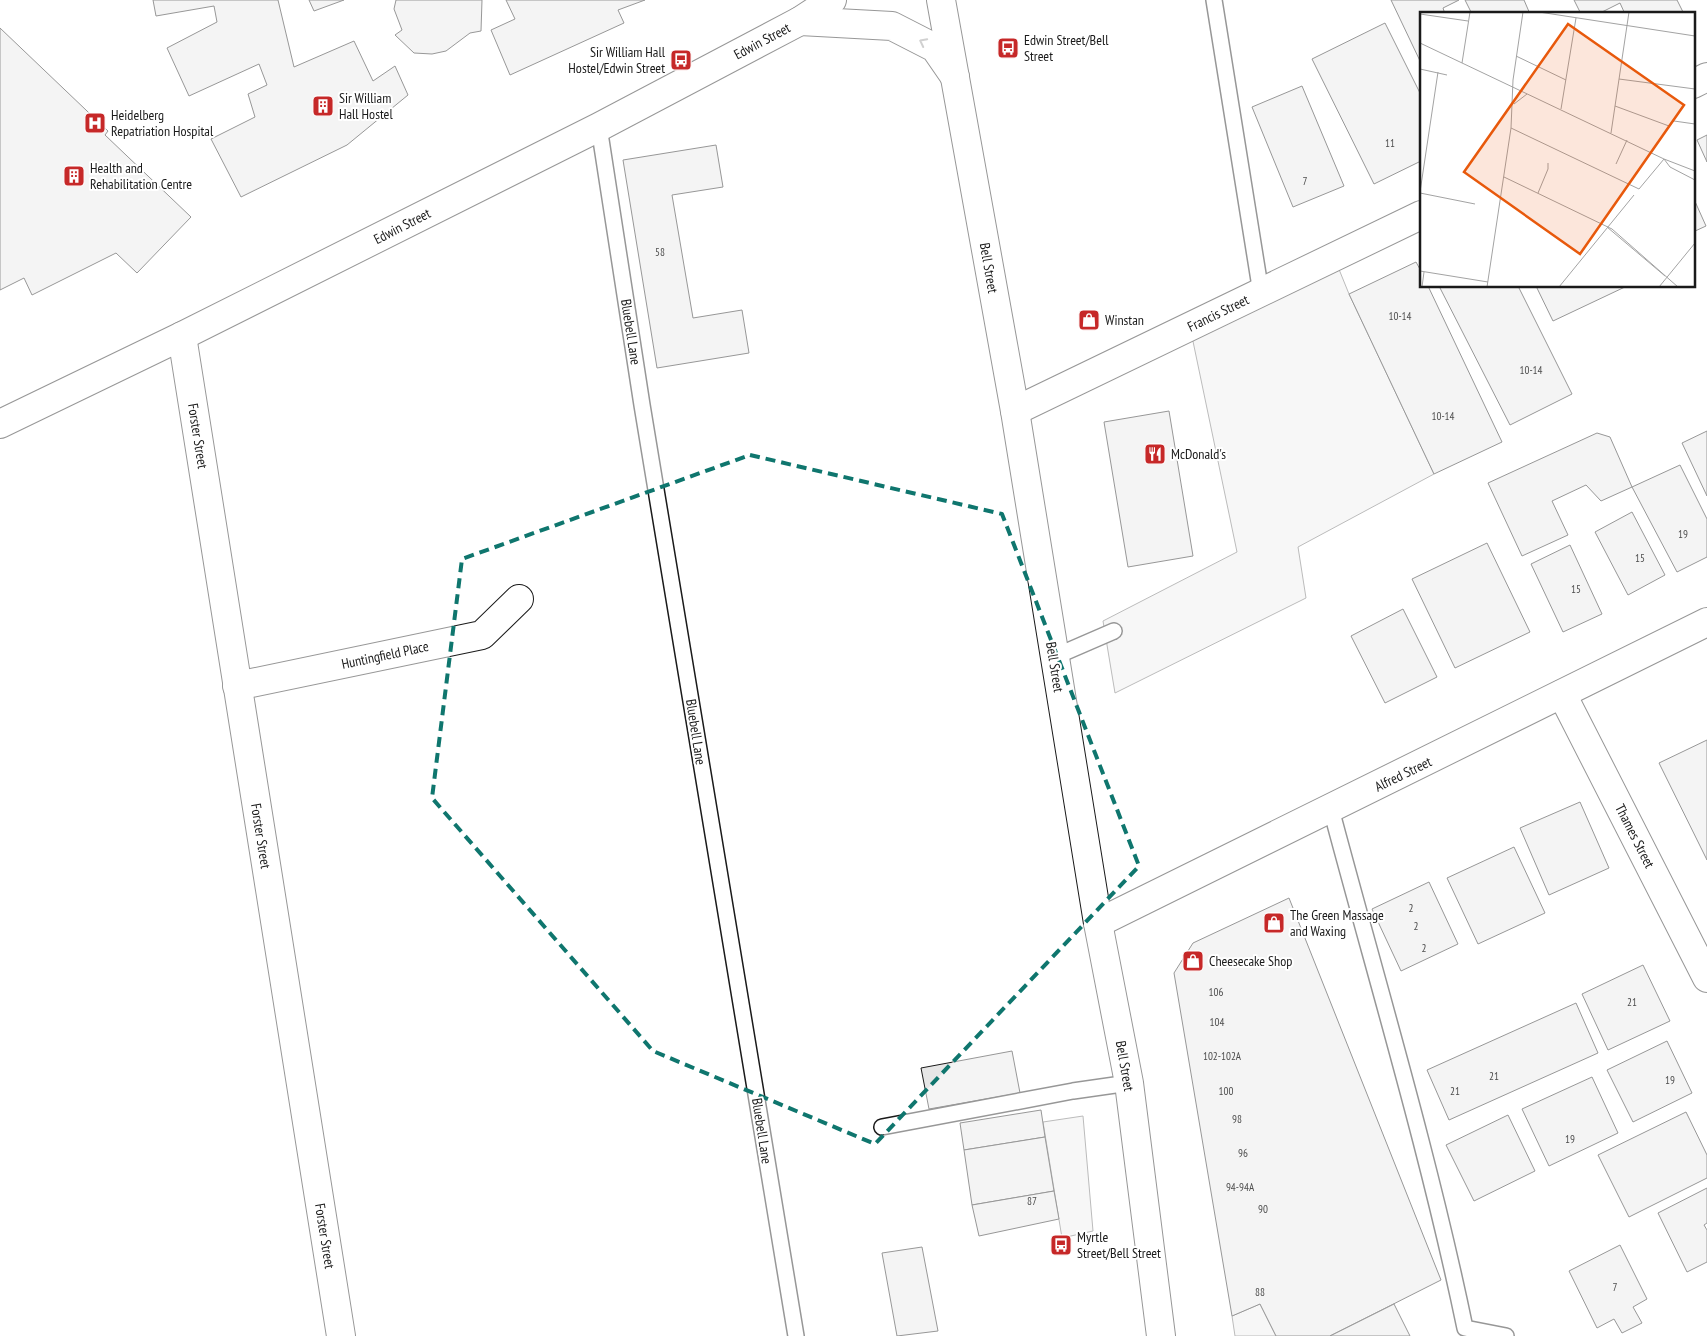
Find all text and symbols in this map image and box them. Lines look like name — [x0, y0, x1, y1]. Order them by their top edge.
inset map — [1420, 12, 1694, 288]
street label: Edwin Street — [731, 19, 793, 63]
place label: Edwin Street/Bell Street — [1024, 31, 1109, 65]
bus stop icon: Edwin Street/Bell Street — [996, 36, 1020, 60]
one-way arrow — [919, 38, 928, 48]
place label: Sir William Hall Hostel/Edwin Street — [568, 43, 666, 77]
bus stop icon: Sir William Hall Hostel/Edwin Street — [669, 48, 693, 72]
place label: Sir William Hall Hostel — [339, 89, 393, 123]
building icon: Sir William Hall Hostel — [311, 94, 335, 118]
place label: Heidelberg Repatriation Hospital — [111, 106, 214, 140]
hospital icon: Heidelberg Repatriation Hospital — [83, 111, 107, 135]
house number: 11 — [1385, 136, 1395, 150]
place label: Health and Rehabilitation Centre — [90, 159, 192, 193]
building icon: Health and Rehabilitation Centre — [62, 164, 86, 188]
house number: 7 — [1303, 174, 1308, 188]
street label: Edwin Street — [371, 204, 434, 248]
street label: Bell Street — [976, 241, 1002, 295]
house number: 58 — [655, 245, 665, 259]
street label: Francis Street — [1184, 290, 1252, 336]
street label: Bluebell Lane — [617, 298, 645, 366]
shop icon: Winstan — [1077, 308, 1101, 332]
house number: 10-14 — [1388, 309, 1412, 323]
place label: Winstan — [1105, 311, 1144, 329]
house number: 10-14 — [1519, 363, 1543, 377]
street label: Forster Street — [184, 402, 212, 470]
house number: 10-14 — [1431, 409, 1455, 423]
restaurant icon: McDonald's — [1143, 442, 1167, 466]
place label: McDonald's — [1171, 445, 1226, 463]
house number: 19 — [1678, 527, 1688, 541]
house number: 15 — [1635, 551, 1645, 565]
house number: 15 — [1571, 582, 1581, 596]
street label: Huntingfield Place — [340, 637, 430, 673]
street label: Bell Street — [1042, 640, 1068, 694]
street label: Bluebell Lane — [682, 698, 710, 766]
street label: Alfred Street — [1372, 752, 1435, 795]
street label: Thames Street — [1611, 801, 1659, 871]
street label: Forster Street — [247, 802, 275, 870]
house number: 2 — [1409, 901, 1414, 915]
place label: The Green Massage and Waxing — [1290, 906, 1384, 940]
shop icon: The Green Massage and Waxing — [1262, 911, 1286, 935]
house number: 2 — [1414, 919, 1419, 933]
house number: 2 — [1422, 941, 1427, 955]
shop icon: Cheesecake Shop — [1181, 949, 1205, 973]
place label: Cheesecake Shop — [1209, 952, 1292, 970]
house number: 106 — [1209, 985, 1223, 999]
house number: 21 — [1627, 995, 1637, 1009]
house number: 104 — [1210, 1015, 1224, 1029]
street label: Bell Street — [1112, 1039, 1138, 1093]
house number: 102-102A — [1203, 1049, 1242, 1063]
house number: 21 — [1489, 1069, 1499, 1083]
house number: 19 — [1665, 1073, 1675, 1087]
house number: 100 — [1219, 1084, 1233, 1098]
house number: 21 — [1450, 1084, 1460, 1098]
street label: Bluebell Lane — [748, 1097, 776, 1165]
house number: 98 — [1232, 1112, 1242, 1126]
house number: 19 — [1565, 1132, 1575, 1146]
house number: 96 — [1238, 1146, 1248, 1160]
house number: 94-94A — [1226, 1180, 1255, 1194]
house number: 87 — [1027, 1194, 1037, 1208]
street label: Forster Street — [311, 1202, 339, 1270]
house number: 90 — [1258, 1202, 1268, 1216]
place label: Myrtle Street/Bell Street — [1077, 1228, 1161, 1262]
bus stop icon: Myrtle Street/Bell Street — [1049, 1233, 1073, 1257]
house number: 7 — [1613, 1280, 1618, 1294]
house number: 88 — [1255, 1285, 1265, 1299]

